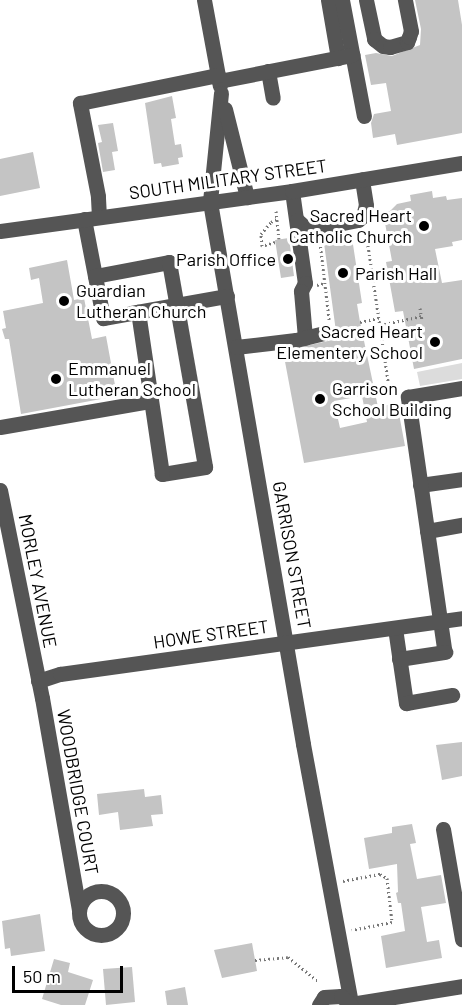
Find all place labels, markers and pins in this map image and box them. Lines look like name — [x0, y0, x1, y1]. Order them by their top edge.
place label: Sacred Heart Catholic Church — [289, 205, 412, 248]
marker: Sacred Heart Catholic Church — [417, 219, 431, 233]
place label: Parish Office — [176, 248, 276, 270]
marker: Parish Office — [281, 252, 295, 266]
place label: Parish Hall — [355, 262, 437, 284]
marker: Parish Hall — [336, 266, 350, 280]
place label: Guardian Lutheran Church — [76, 280, 206, 322]
marker: Guardian Lutheran Church — [57, 294, 71, 308]
place label: Sacred Heart Elementery School — [276, 321, 423, 364]
marker: Sacred Heart Elementery School — [428, 335, 442, 349]
place label: Emmanuel Lutheran School — [68, 358, 196, 400]
marker: Emmanuel Lutheran School — [49, 372, 63, 386]
place label: Garrison School Building — [332, 378, 452, 420]
marker: Garrison School Building — [313, 392, 327, 406]

